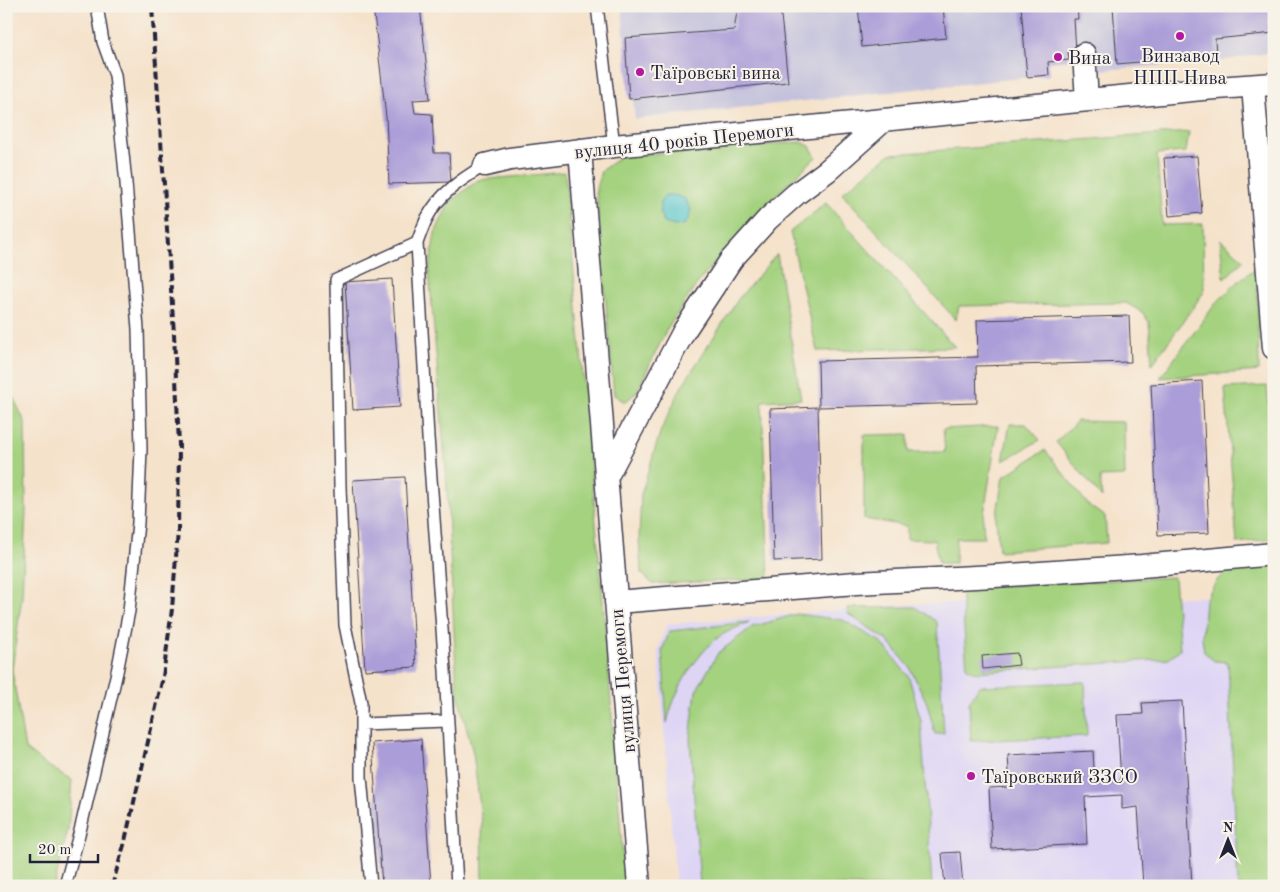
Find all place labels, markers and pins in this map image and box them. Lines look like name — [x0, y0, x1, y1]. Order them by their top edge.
marker: Винзавод НПП Нива — [1174, 30, 1186, 42]
place label: Винзавод НПП Нива — [1133, 48, 1228, 89]
place label: Вина — [1068, 50, 1112, 69]
marker: Вина — [1052, 51, 1064, 63]
place label: Таїровські вина — [650, 65, 782, 84]
marker: Таїровські вина — [634, 66, 646, 78]
place label: Таїровський ЗЗСО — [981, 769, 1138, 788]
marker: Таїровський ЗЗСО — [965, 770, 977, 782]

